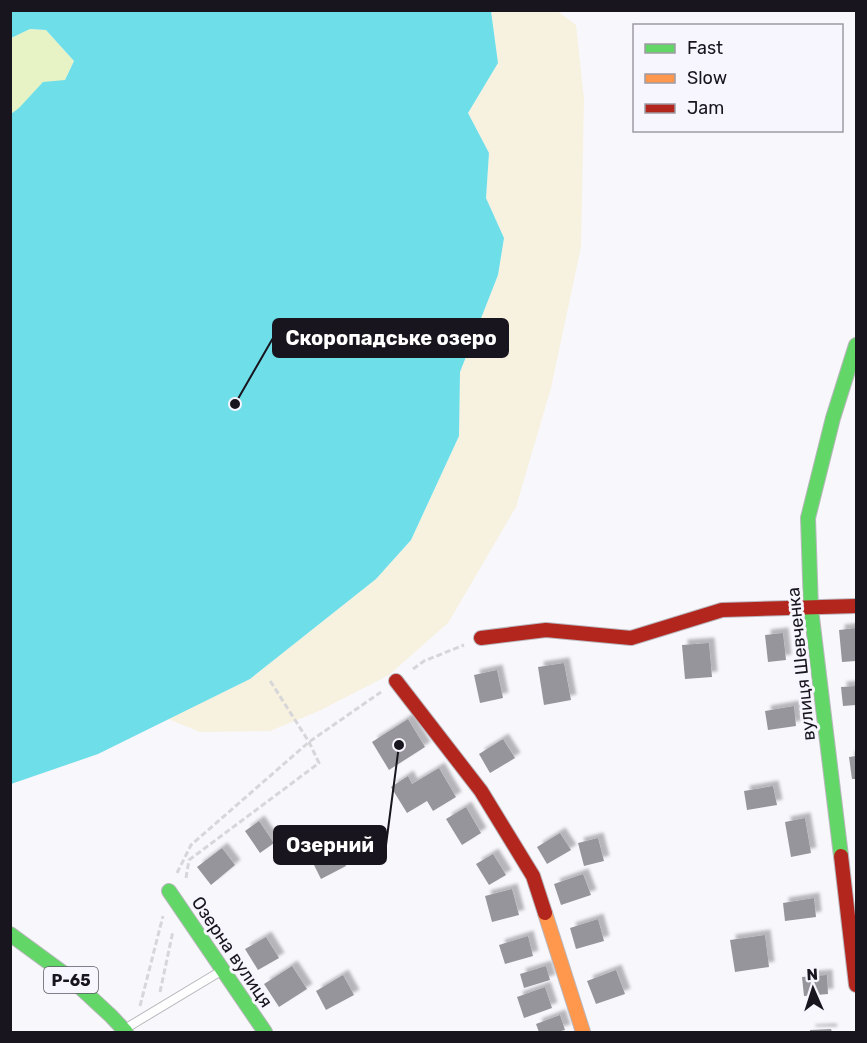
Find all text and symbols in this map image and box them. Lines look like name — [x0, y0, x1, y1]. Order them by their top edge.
legend — [633, 24, 843, 132]
text: Fast — [687, 37, 723, 59]
text: Slow — [687, 67, 727, 89]
text: Jam — [687, 97, 724, 119]
callout: Скоропадське озеро — [273, 319, 508, 357]
text: Скоропадське озеро — [285, 326, 497, 350]
street label: вулиця Шевченка — [782, 586, 820, 742]
callout: Озерний — [274, 826, 386, 864]
text: Озерний — [286, 833, 374, 857]
street label: Озерна вулиця — [187, 892, 277, 1012]
north arrow — [783, 959, 843, 1019]
text: N — [806, 965, 818, 984]
road number: Р-65 — [44, 967, 98, 993]

